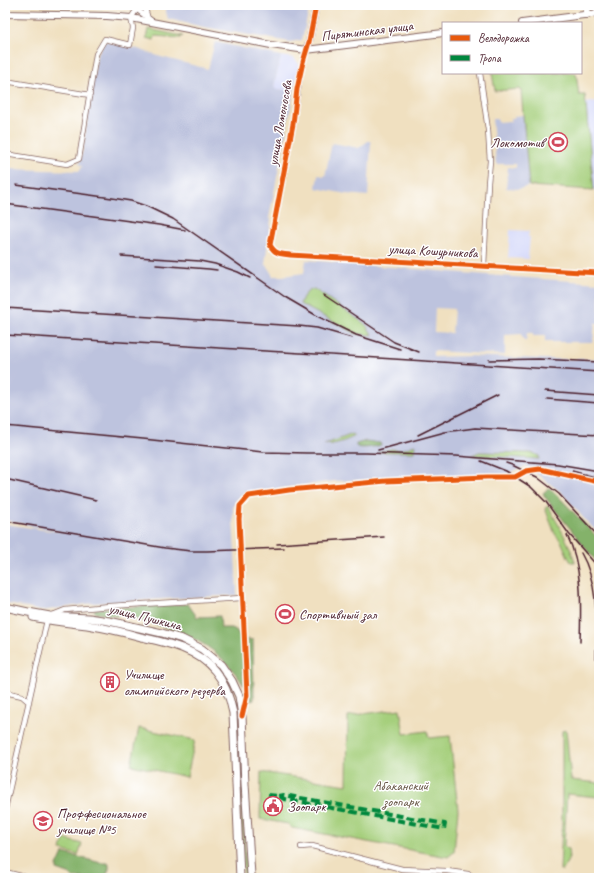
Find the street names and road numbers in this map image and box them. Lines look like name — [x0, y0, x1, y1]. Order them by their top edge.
street label: Пирятинская улица — [320, 17, 415, 45]
street label: улица Ломоносова — [264, 78, 296, 168]
street label: улица Кошурникова — [387, 240, 479, 262]
street label: улица Пушкина — [106, 600, 184, 634]

